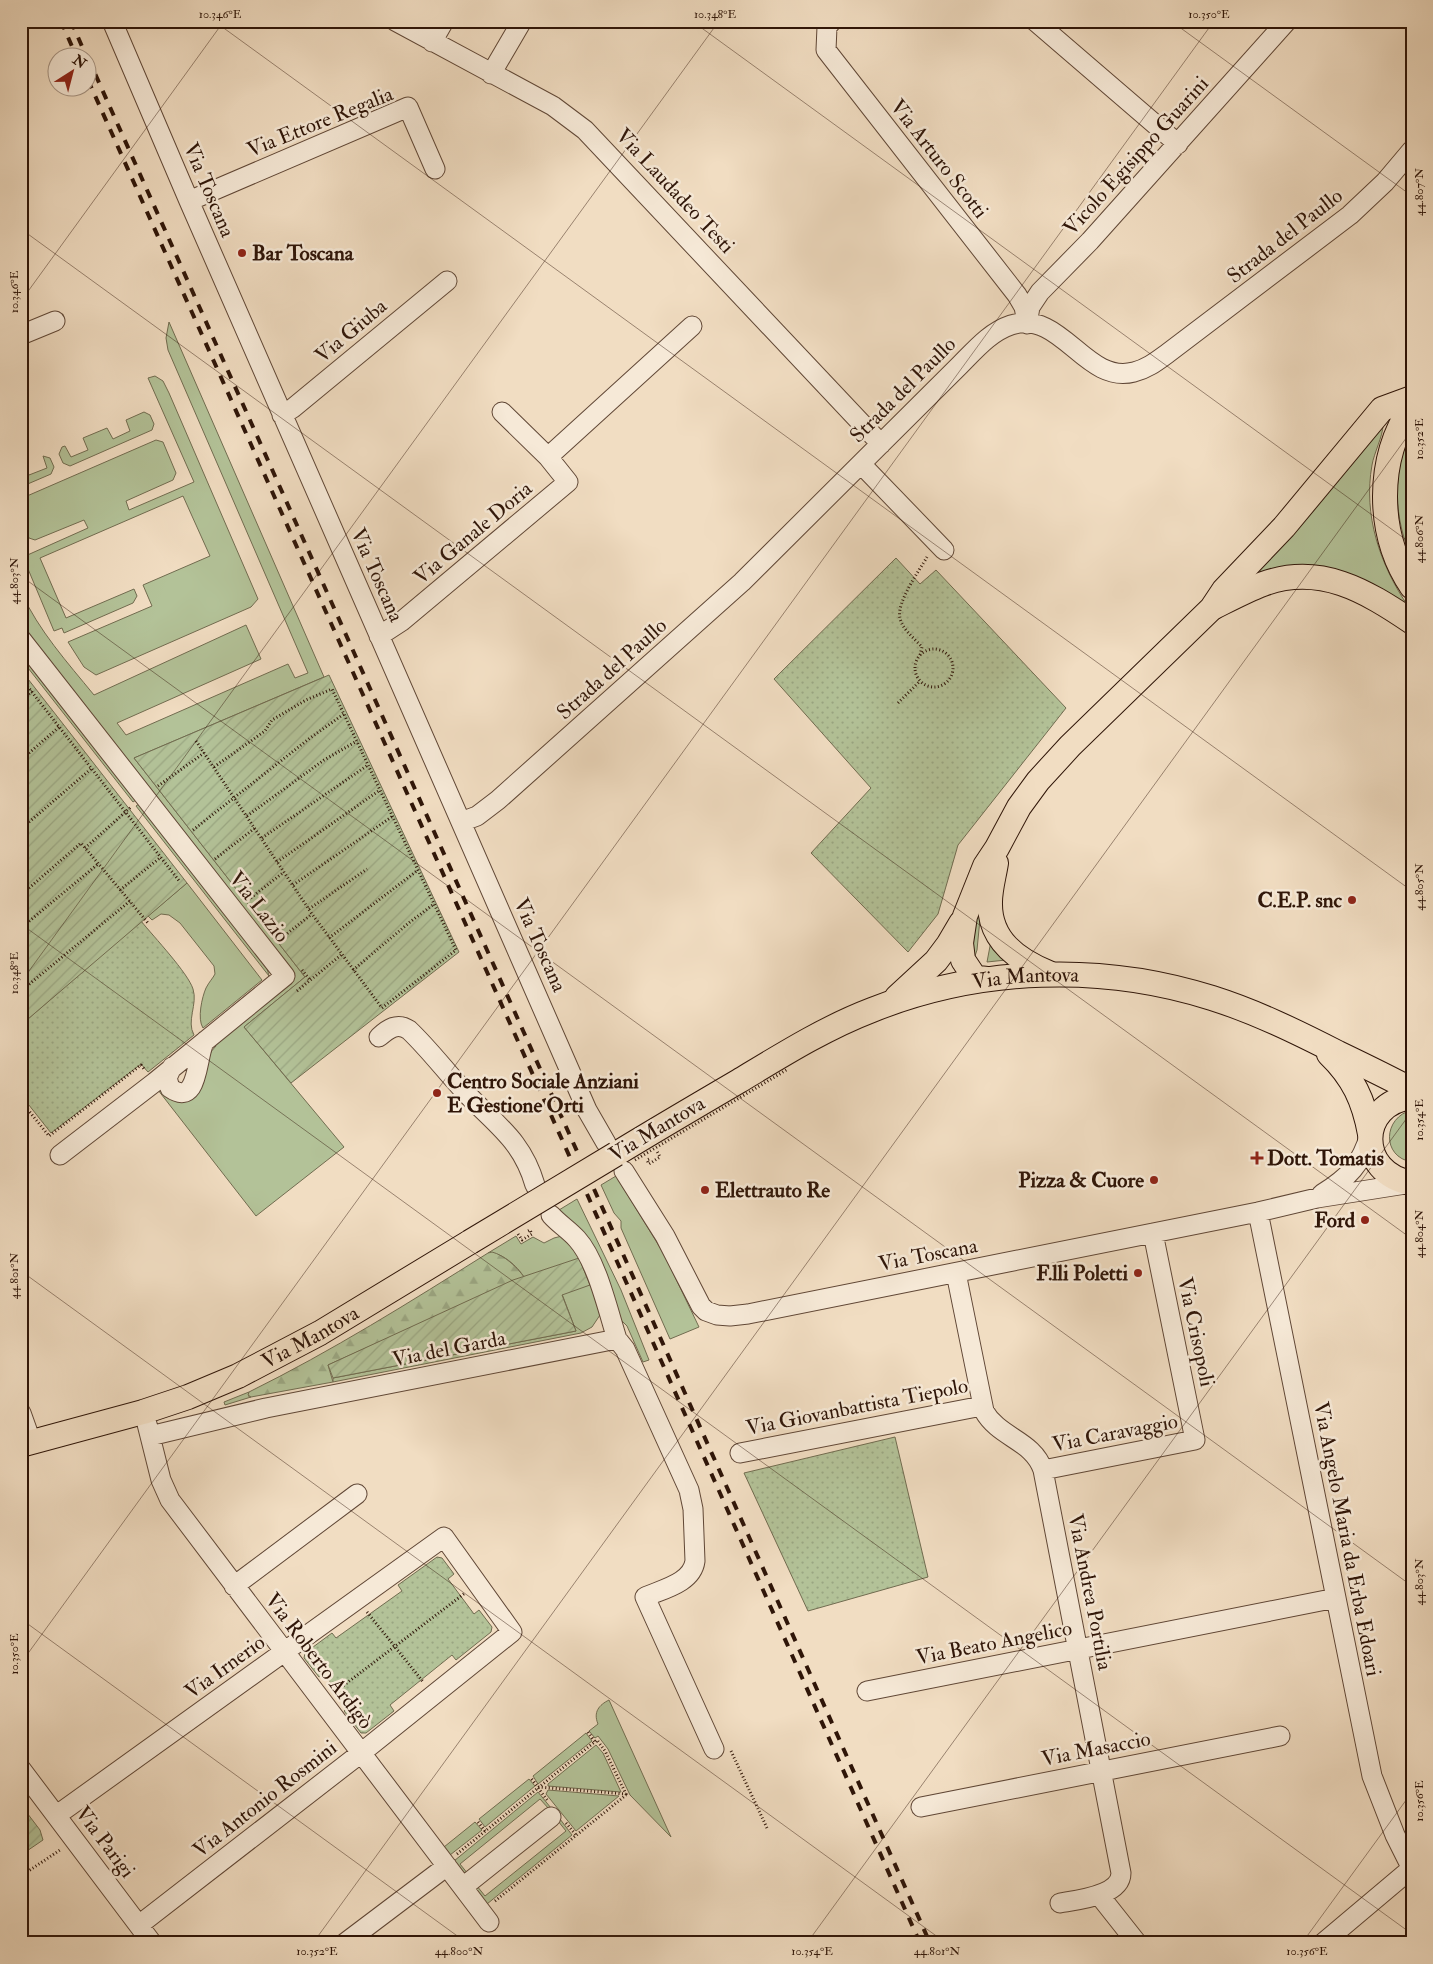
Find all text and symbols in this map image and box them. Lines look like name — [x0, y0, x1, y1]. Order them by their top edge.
text: 10.346°E — [199, 7, 242, 22]
text: 10.348°E — [694, 7, 736, 22]
text: 10.350°E — [1188, 7, 1230, 22]
north arrow — [48, 48, 98, 98]
text: N — [68, 51, 90, 73]
street label: Vicolo Egisippo Guarini — [1057, 70, 1215, 241]
street label: Via Ettore Regalia — [243, 80, 397, 164]
street label: Via Arturo Scotti — [884, 94, 994, 224]
street label: Via Laudadeo Testi — [610, 123, 740, 260]
street label: Via Toscana — [177, 139, 241, 242]
text: 44.807°N — [1412, 168, 1427, 216]
street label: Strada del Paullo — [1222, 182, 1348, 290]
place label: Bar Toscana — [252, 240, 355, 267]
marker: Bar Toscana — [236, 247, 248, 259]
text: 10.346°E — [7, 270, 22, 313]
street label: Via Giuba — [309, 293, 393, 369]
street label: Strada del Paullo — [844, 331, 962, 449]
text: 10.352°E — [1412, 418, 1427, 460]
street label: Via Ganale Doria — [408, 475, 538, 591]
text: 44.806°N — [1412, 515, 1427, 563]
street label: Via Toscana — [344, 524, 410, 627]
text: 44.803°N — [7, 557, 22, 604]
street label: Strada del Paullo — [551, 612, 673, 726]
text: 44.805°N — [1412, 863, 1427, 911]
street label: Via Lazio — [223, 866, 295, 948]
place label: C.E.P. snc — [1257, 887, 1343, 914]
street label: Via Toscana — [507, 894, 573, 997]
marker: C.E.P. snc — [1346, 894, 1358, 906]
text: 10.348°E — [7, 952, 22, 994]
street label: Via Mantova — [970, 961, 1080, 995]
place label: Centro Sociale Anziani E Gestione Orti — [447, 1068, 639, 1119]
marker: Centro Sociale Anziani E Gestione Orti — [431, 1087, 443, 1099]
street label: Via Mantova — [604, 1090, 710, 1168]
text: 10.354°E — [1412, 1099, 1427, 1141]
place label: Dott. Tomatis — [1267, 1145, 1384, 1172]
marker: Dott. Tomatis — [1251, 1152, 1263, 1164]
place label: Pizza & Cuore — [1018, 1167, 1144, 1194]
marker: Pizza & Cuore — [1148, 1174, 1160, 1186]
place label: Elettrauto Re — [715, 1177, 830, 1204]
marker: Elettrauto Re — [699, 1184, 711, 1196]
place label: Ford — [1314, 1207, 1356, 1234]
text: 44.804°N — [1412, 1209, 1427, 1258]
marker: Ford — [1359, 1214, 1371, 1226]
street label: Via Toscana — [876, 1232, 980, 1278]
text: 44.801°N — [7, 1253, 22, 1299]
place label: F.lli Poletti — [1036, 1260, 1128, 1287]
marker: F.lli Poletti — [1132, 1267, 1144, 1279]
street label: Via Crisopoli — [1171, 1275, 1221, 1389]
street label: Via Mantova — [257, 1299, 364, 1375]
street label: Via del Garda — [390, 1325, 509, 1373]
street label: Via Giovanbattista Tiepolo — [744, 1372, 970, 1442]
street label: Via Angelo Maria da Erba Edoari — [1307, 1399, 1387, 1679]
street label: Via Caravaggio — [1050, 1408, 1180, 1458]
street label: Via Andrea Portilia — [1062, 1511, 1118, 1673]
text: 44.803°N — [1412, 1558, 1427, 1605]
street label: Via Roberto Ardigò — [259, 1587, 379, 1735]
street label: Via Beato Angelico — [914, 1615, 1074, 1671]
street label: Via Irnerio — [180, 1629, 270, 1705]
text: 10.350°E — [7, 1633, 22, 1675]
street label: Via Masaccio — [1039, 1725, 1153, 1773]
street label: Via Antonio Rosmini — [188, 1734, 343, 1864]
text: 10.356°E — [1412, 1780, 1427, 1822]
street label: Via Parigi — [69, 1801, 141, 1884]
text: 10.352°E — [296, 1944, 338, 1959]
text: 44.800°N — [435, 1944, 483, 1959]
text: 10.354°E — [791, 1944, 833, 1959]
text: 44.801°N — [914, 1944, 960, 1959]
text: 10.356°E — [1286, 1944, 1328, 1959]

